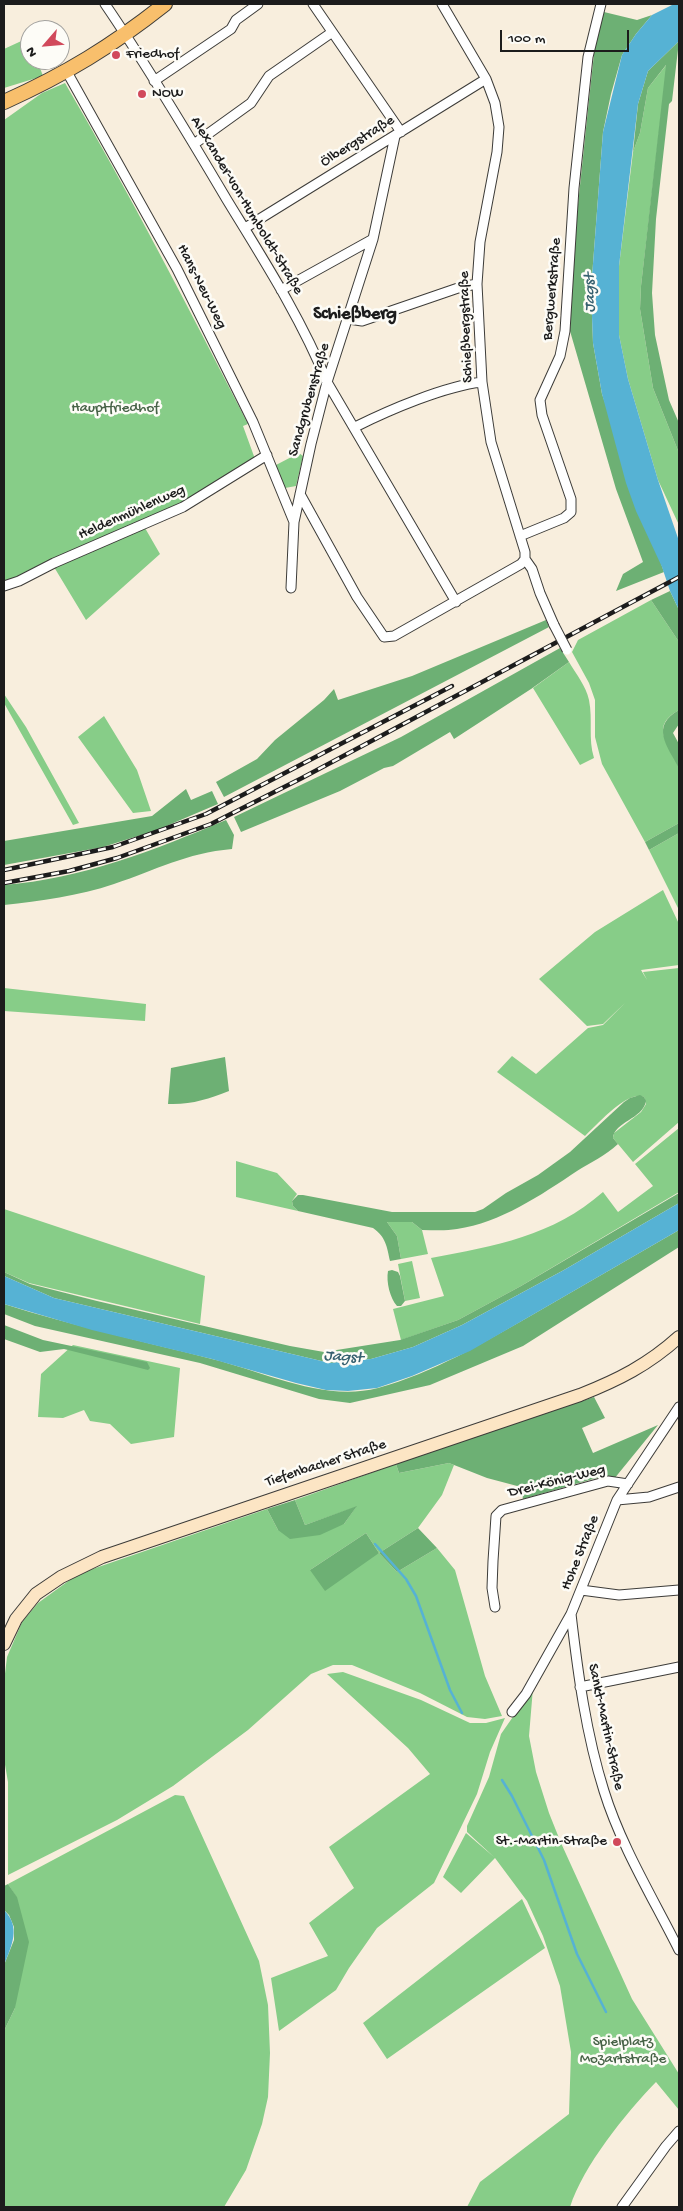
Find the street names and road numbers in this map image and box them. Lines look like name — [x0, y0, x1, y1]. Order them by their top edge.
street label: Ölbergstraße — [318, 112, 398, 172]
street label: Alexander-von-Humboldt-Straße — [186, 114, 306, 298]
street label: Bergwerkstraße — [540, 237, 566, 341]
street label: Hans-Neu-Weg — [172, 242, 230, 332]
street label: Schießbergstraße — [456, 271, 478, 383]
street label: Sandgrubenstraße — [285, 341, 335, 459]
street label: Heldenmühlenweg — [76, 481, 188, 545]
street label: Tiefenbacher Straße — [263, 1436, 389, 1492]
street label: Drei-König-Weg — [507, 1461, 607, 1503]
street label: Hohe Straße — [558, 1513, 604, 1593]
street label: Sankt-Martin-Straße — [583, 1662, 627, 1792]

